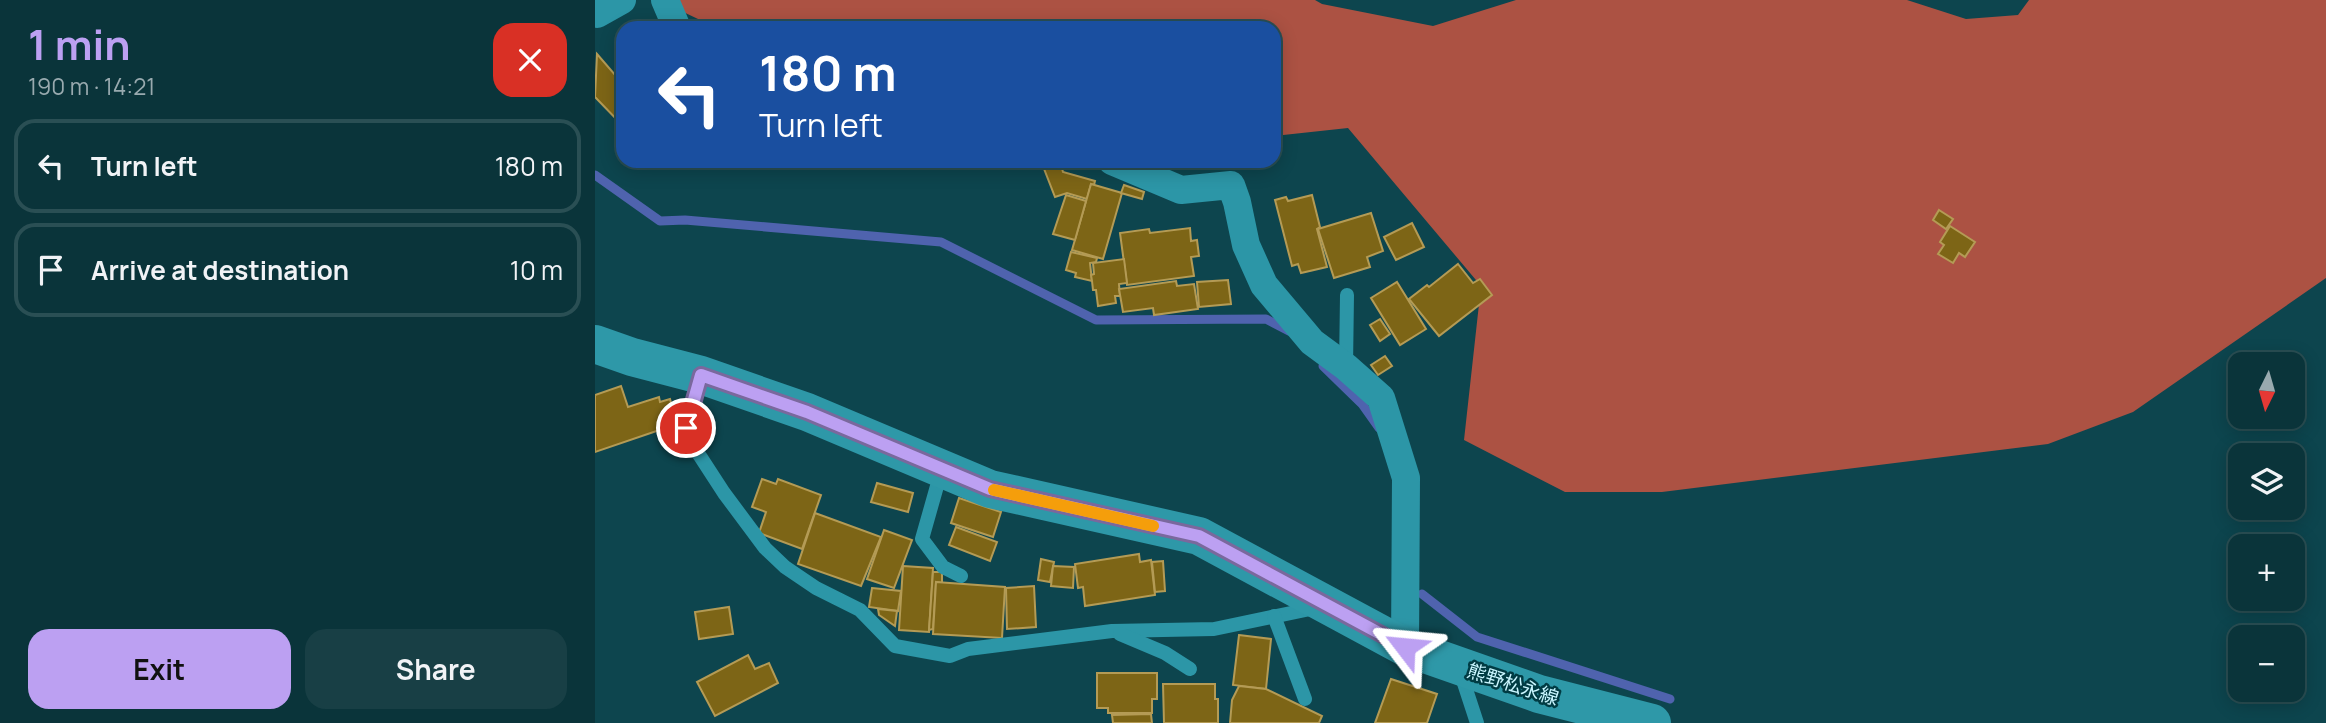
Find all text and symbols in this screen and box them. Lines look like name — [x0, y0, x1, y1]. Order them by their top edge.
text: 1 min — [28, 15, 131, 73]
button: close — [493, 23, 567, 97]
text: 180 m — [759, 39, 897, 106]
icon: left — [644, 49, 735, 140]
text: 190 m · 14:21 — [28, 70, 155, 102]
text: Turn left — [759, 103, 883, 147]
icon: left — [32, 147, 70, 185]
text: Turn left — [91, 148, 198, 184]
text: 180 m — [495, 148, 563, 184]
icon: arrive — [32, 251, 70, 289]
text: Arrive at destination — [91, 252, 349, 288]
text: 10 m — [510, 252, 563, 288]
north arrow — [2228, 352, 2305, 429]
map controls — [2228, 352, 2305, 702]
pin — [656, 398, 716, 458]
icon: arrive — [667, 409, 705, 447]
button: layers — [2228, 443, 2305, 520]
button: + — [2228, 534, 2305, 611]
position arrow — [1368, 610, 1442, 684]
button: − — [2228, 625, 2305, 702]
button: Exit — [28, 629, 291, 709]
button: Share — [305, 629, 567, 709]
street label: 熊野松永線 — [1464, 657, 1562, 711]

